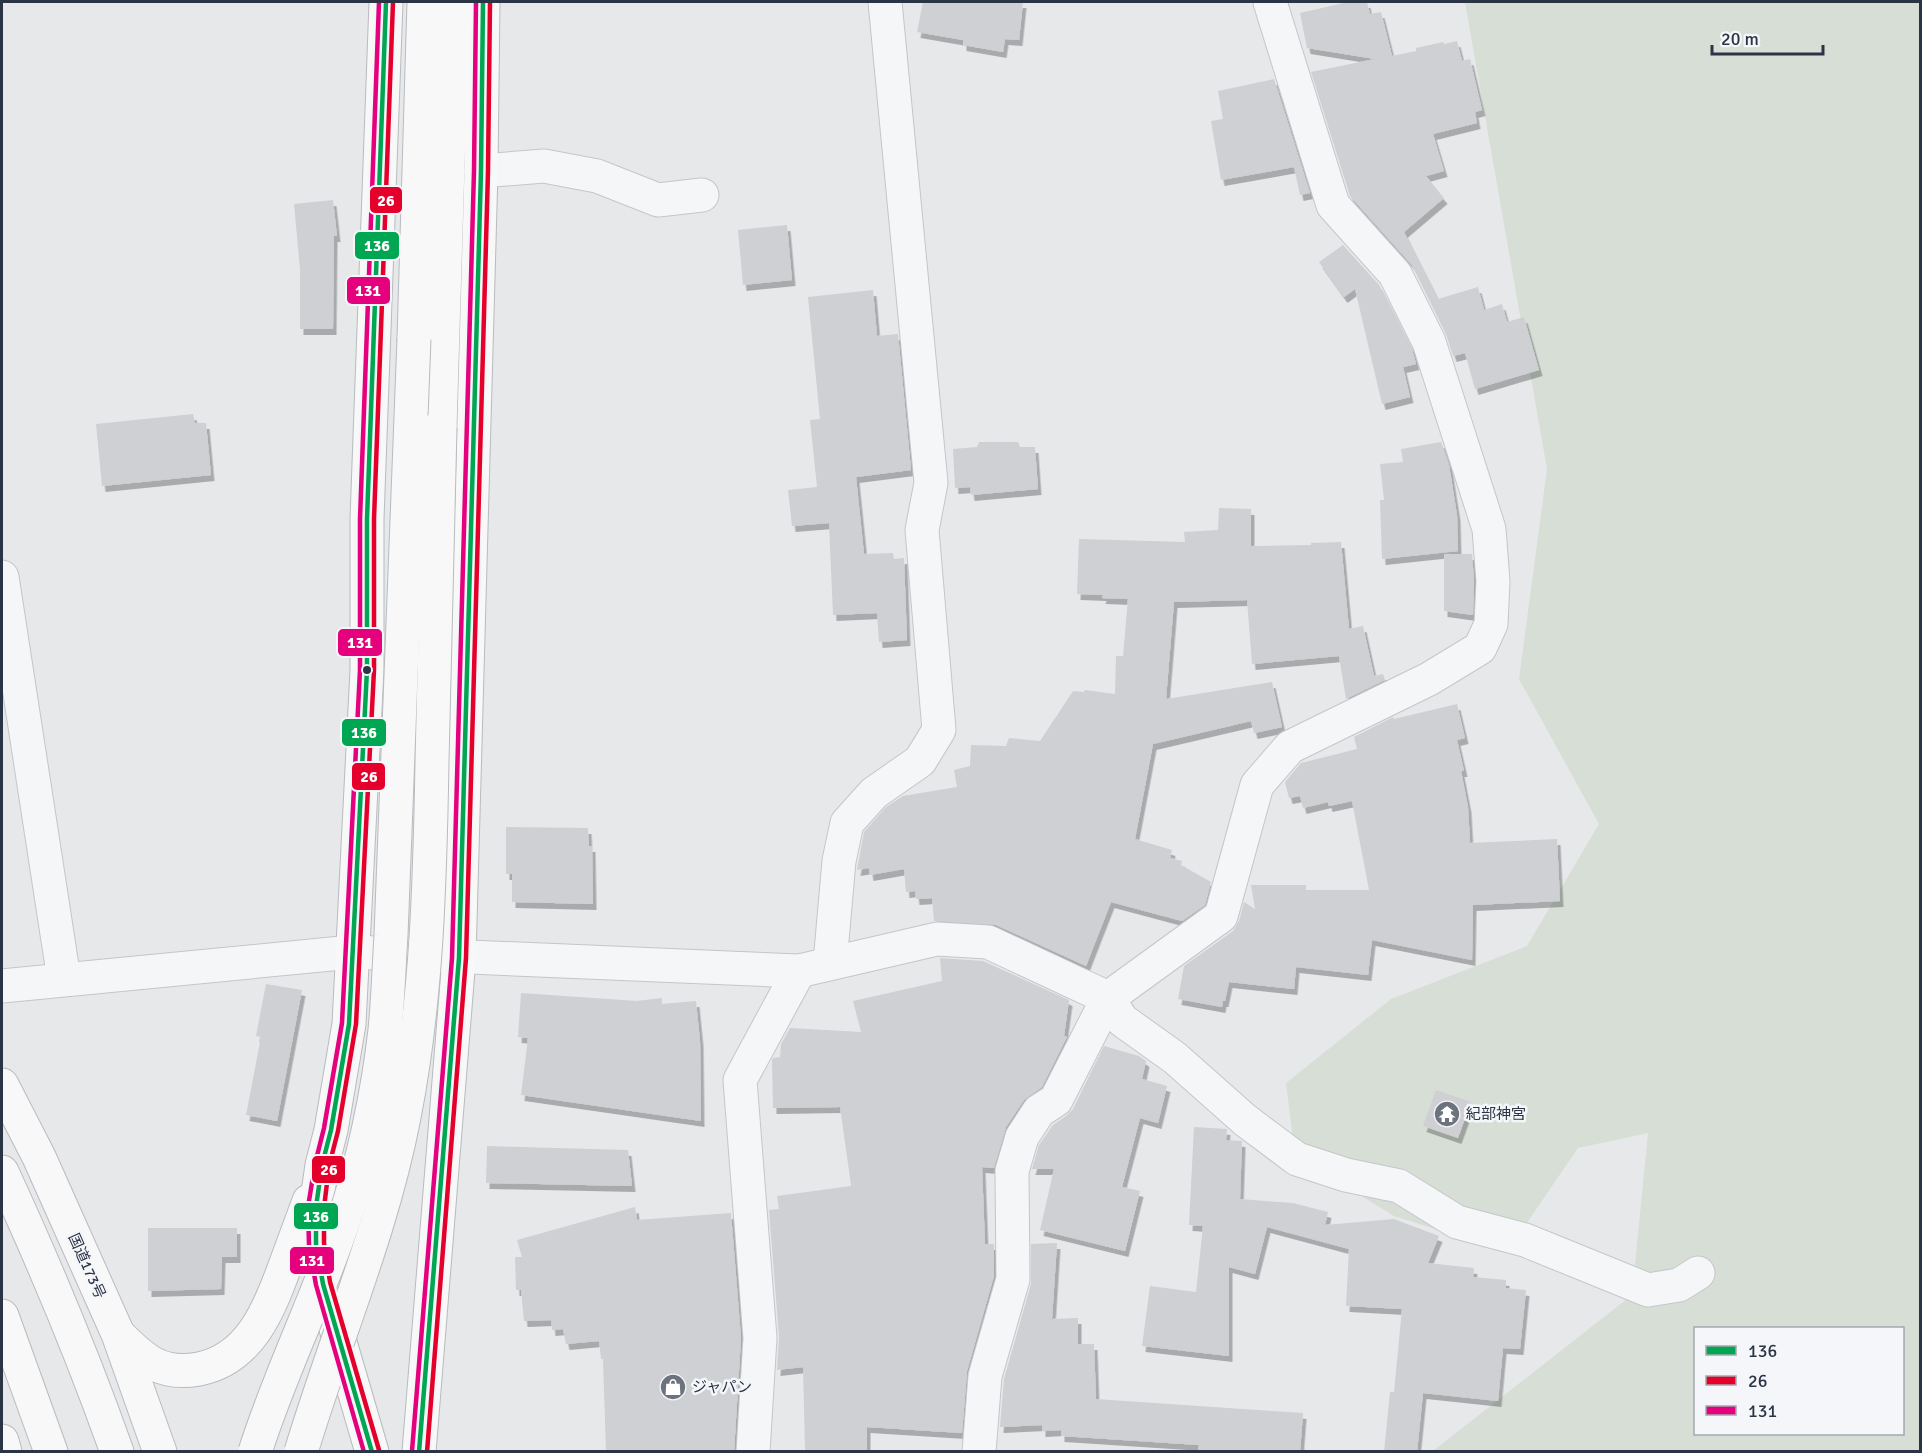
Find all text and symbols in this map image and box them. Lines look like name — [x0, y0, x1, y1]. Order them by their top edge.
scale bar — [1712, 18, 1823, 56]
text: 20 m — [1721, 28, 1759, 50]
line badge: 26 — [369, 186, 403, 214]
text: 26 — [377, 191, 395, 211]
line badge: 136 — [354, 231, 400, 260]
text: 136 — [364, 236, 390, 256]
line badge: 131 — [346, 276, 391, 305]
text: 131 — [355, 281, 381, 301]
line badge: 131 — [337, 628, 383, 657]
text: 131 — [347, 633, 373, 653]
unlabelled marker — [361, 664, 373, 676]
line badge: 136 — [341, 718, 387, 747]
text: 136 — [351, 723, 377, 743]
line badge: 26 — [351, 762, 386, 791]
text: 26 — [360, 767, 378, 787]
temple icon: 紀部神宮 — [1432, 1099, 1462, 1129]
place label: 紀部神宮 — [1466, 1105, 1526, 1123]
line badge: 26 — [311, 1155, 346, 1184]
text: 26 — [320, 1160, 338, 1180]
line badge: 136 — [293, 1202, 339, 1230]
text: 136 — [303, 1207, 329, 1227]
street label: 国道173号 — [65, 1231, 109, 1301]
line badge: 131 — [289, 1246, 335, 1275]
text: 131 — [299, 1251, 325, 1271]
legend — [1694, 1327, 1904, 1435]
text: 136 — [1748, 1340, 1777, 1362]
text: 26 — [1748, 1370, 1767, 1392]
shop icon: ジャパン — [658, 1372, 688, 1402]
place label: ジャパン — [692, 1378, 752, 1396]
text: 131 — [1748, 1400, 1777, 1422]

